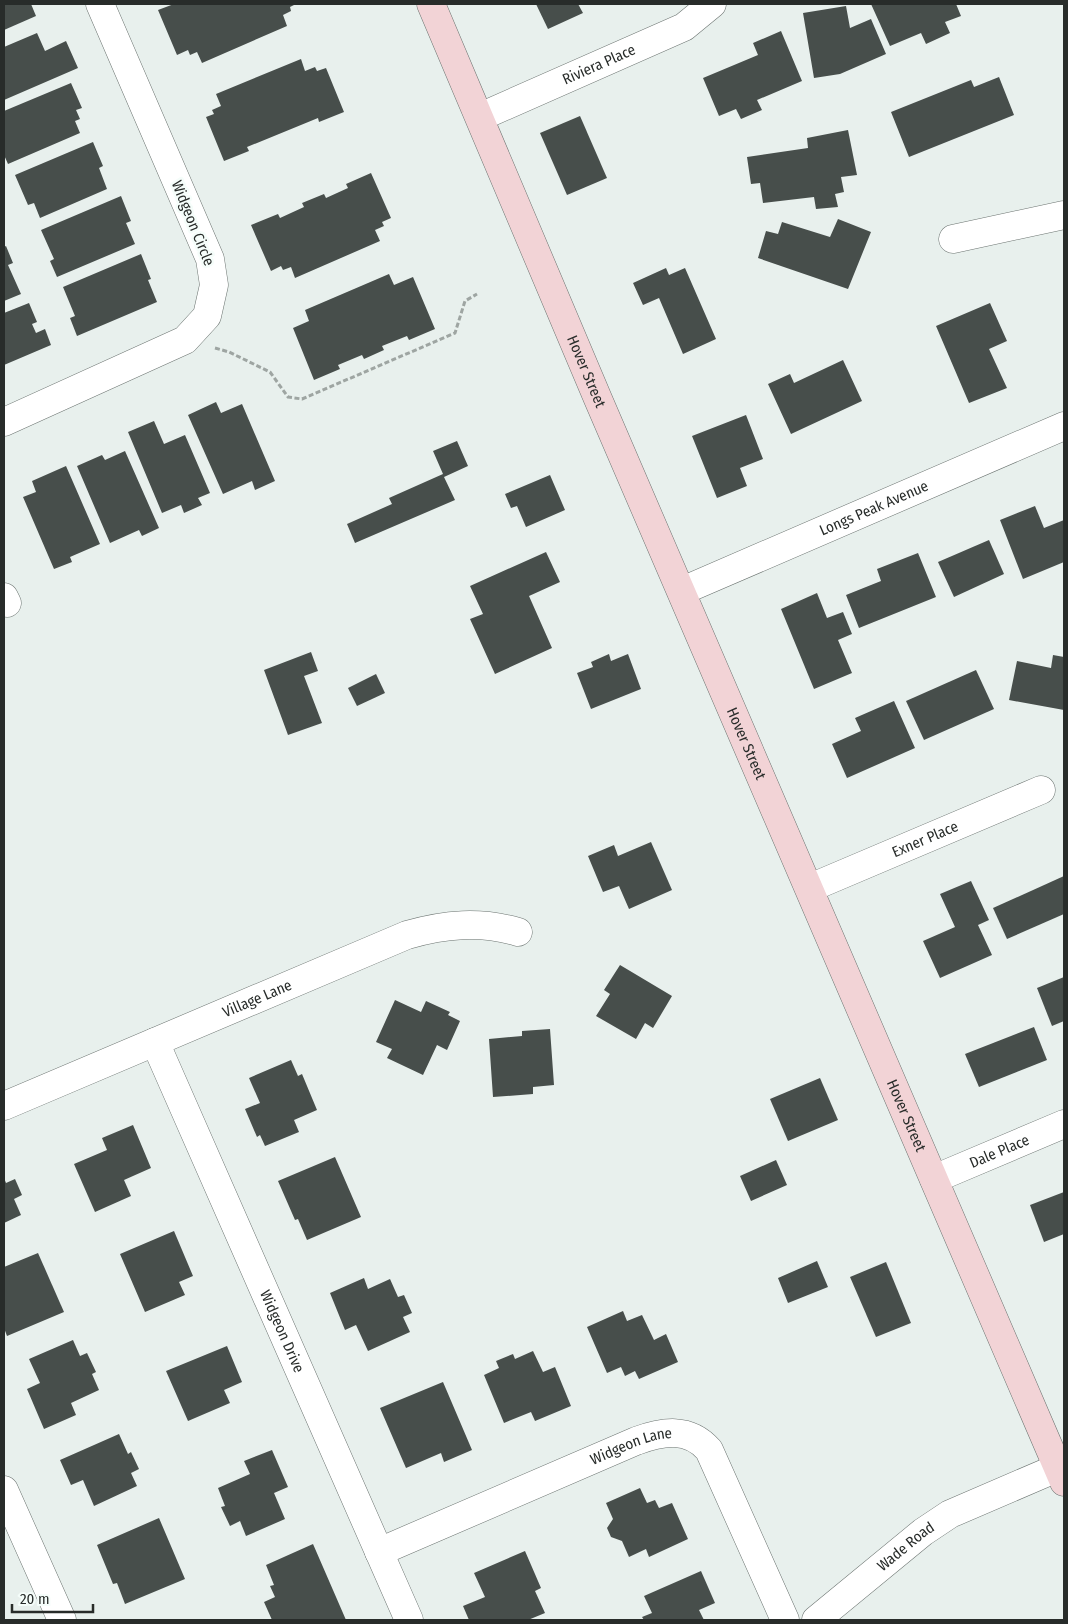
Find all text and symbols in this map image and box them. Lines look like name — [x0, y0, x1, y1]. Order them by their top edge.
street label: Riviera Place — [560, 41, 638, 89]
street label: Widgeon Circle — [168, 178, 218, 268]
street label: Hover Street — [563, 333, 610, 410]
street label: Longs Peak Avenue — [817, 477, 931, 540]
street label: Hover Street — [723, 705, 770, 782]
street label: Exner Place — [889, 817, 961, 861]
street label: Village Lane — [220, 976, 294, 1021]
street label: Hover Street — [883, 1077, 930, 1154]
street label: Dale Place — [967, 1131, 1032, 1172]
street label: Widgeon Drive — [256, 1287, 308, 1375]
street label: Widgeon Lane — [588, 1424, 673, 1469]
street label: Wade Road — [874, 1518, 938, 1575]
scale bar — [12, 1582, 94, 1614]
text: 20 m — [20, 1590, 50, 1608]

